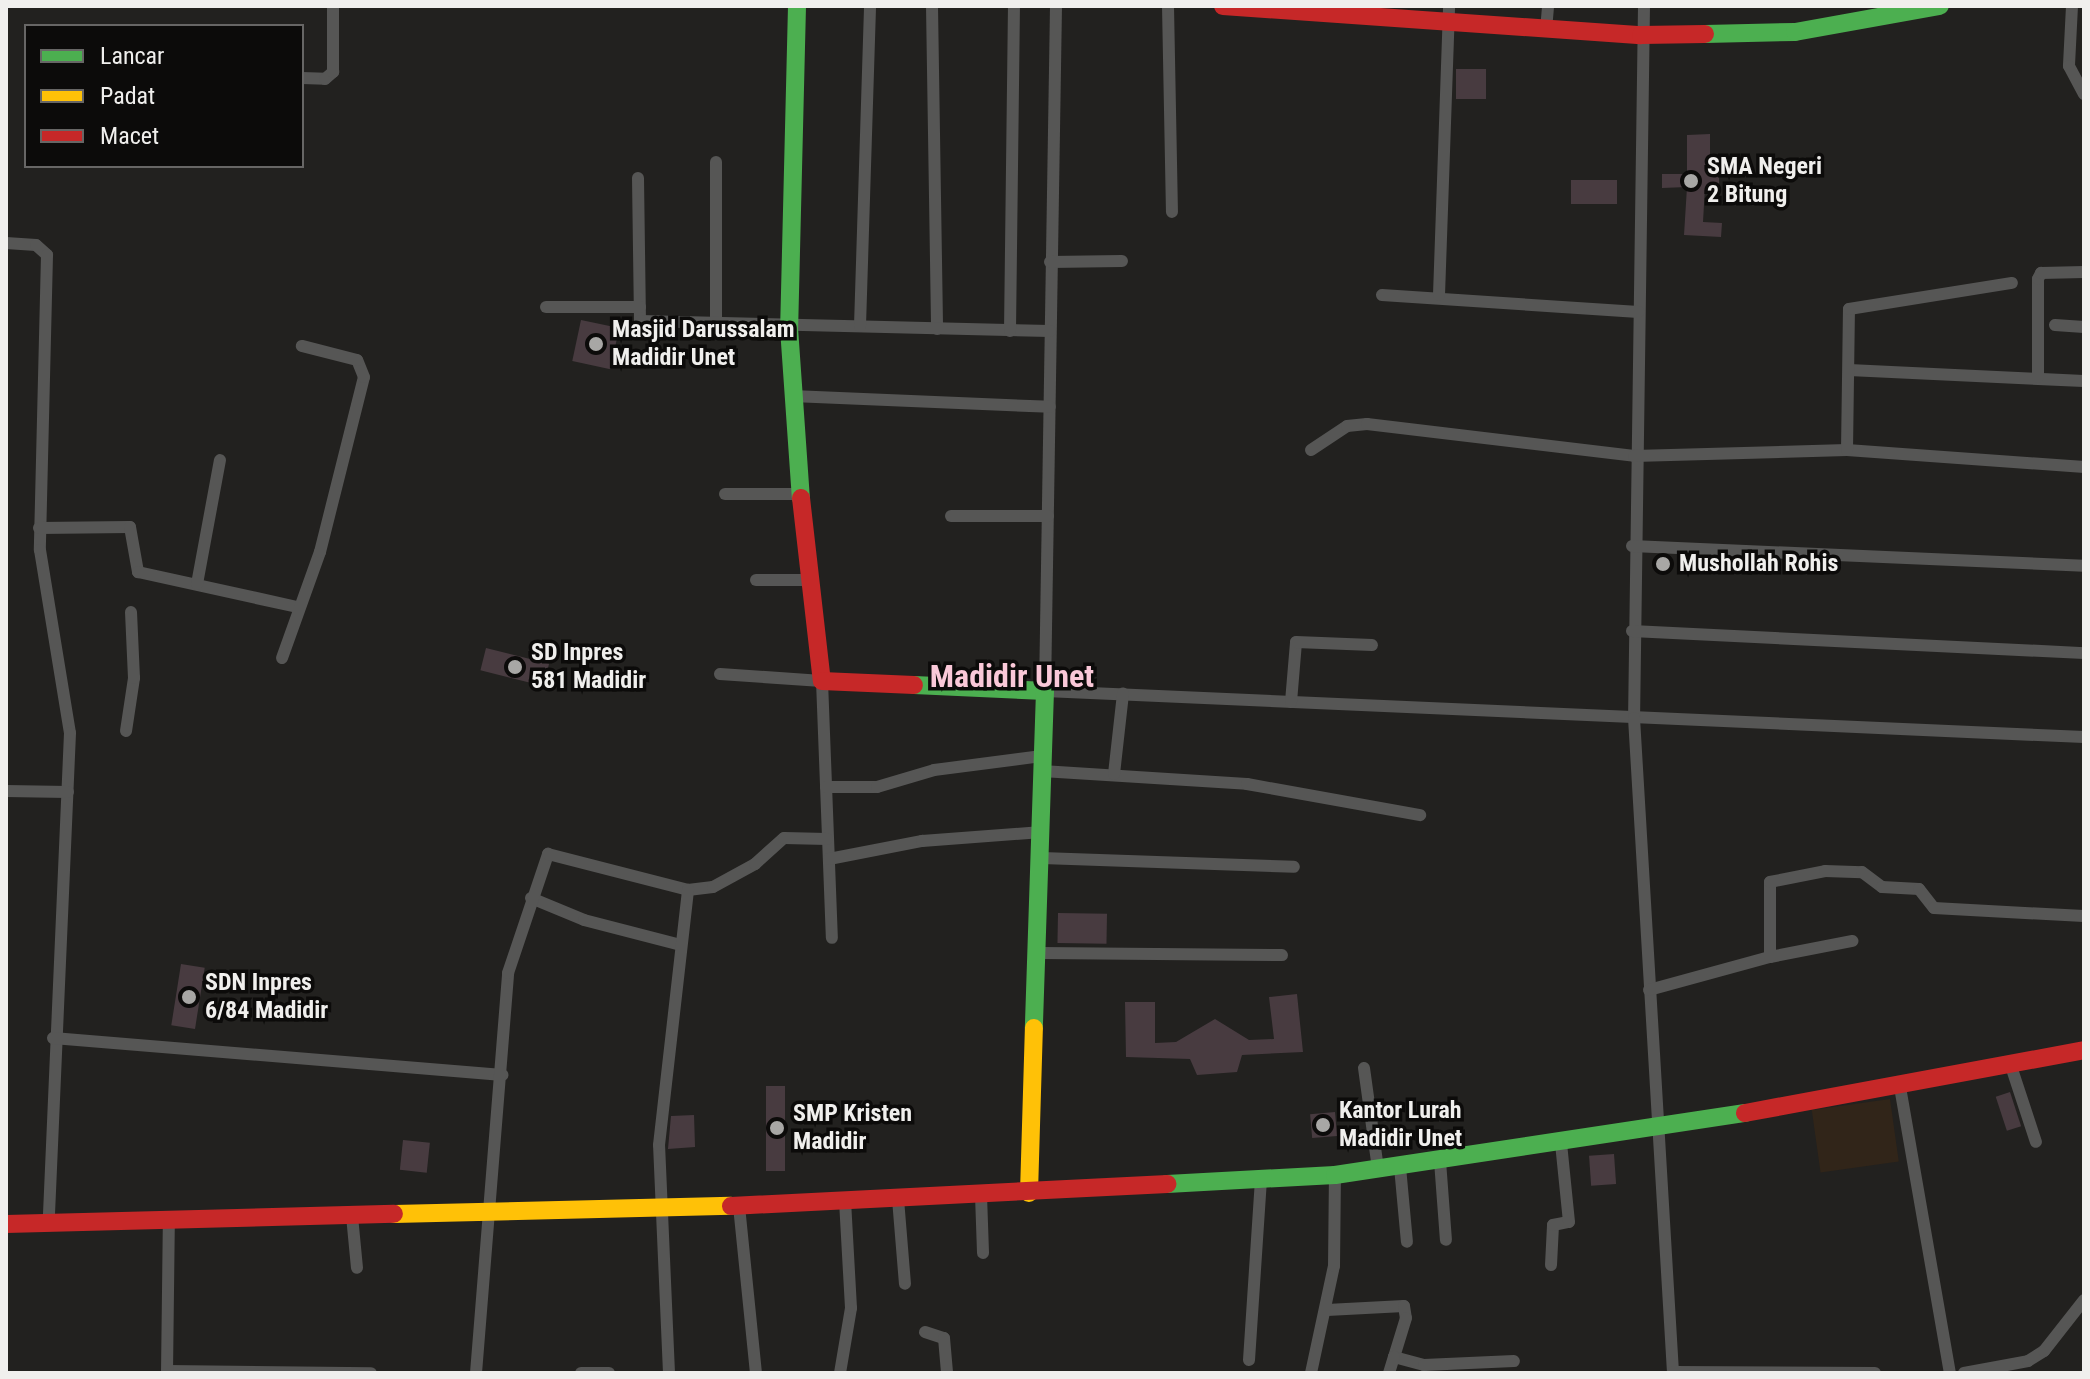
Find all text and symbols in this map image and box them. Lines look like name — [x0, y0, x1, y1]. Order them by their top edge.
legend — [24, 24, 304, 168]
text: Lancar — [100, 42, 164, 70]
text: Padat — [100, 82, 155, 110]
text: Macet — [100, 122, 159, 150]
place label: SMA Negeri 2 Bitung — [1707, 153, 1822, 209]
marker: SMA Negeri 2 Bitung — [1682, 172, 1700, 190]
place label: Masjid Darussalam Madidir Unet — [612, 316, 795, 372]
marker: Masjid Darussalam Madidir Unet — [587, 335, 605, 353]
place label: Mushollah Rohis — [1679, 550, 1838, 578]
marker: Mushollah Rohis — [1654, 555, 1672, 573]
place label: SD Inpres 581 Madidir — [531, 639, 646, 695]
district label: Madidir Unet — [930, 657, 1094, 695]
marker: SD Inpres 581 Madidir — [506, 658, 524, 676]
place label: SDN Inpres 6/84 Madidir — [205, 969, 328, 1025]
marker: SDN Inpres 6/84 Madidir — [180, 988, 198, 1006]
place label: Kantor Lurah Madidir Unet — [1339, 1097, 1462, 1153]
place label: SMP Kristen Madidir — [793, 1100, 912, 1156]
marker: Kantor Lurah Madidir Unet — [1314, 1116, 1332, 1134]
marker: SMP Kristen Madidir — [768, 1119, 786, 1137]

